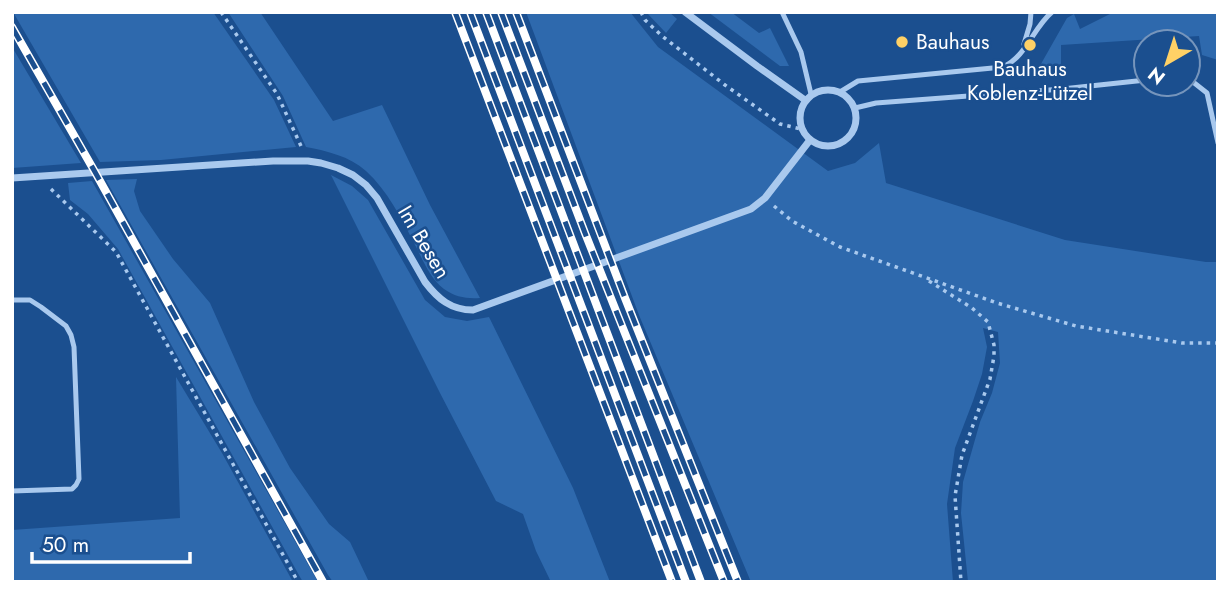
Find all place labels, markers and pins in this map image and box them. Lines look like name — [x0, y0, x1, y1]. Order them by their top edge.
place label: Bauhaus — [916, 27, 989, 57]
marker: Bauhaus — [894, 34, 910, 50]
marker: Bauhaus Koblenz-Lützel — [1022, 37, 1038, 53]
place label: Bauhaus Koblenz-Lützel — [967, 54, 1093, 108]

